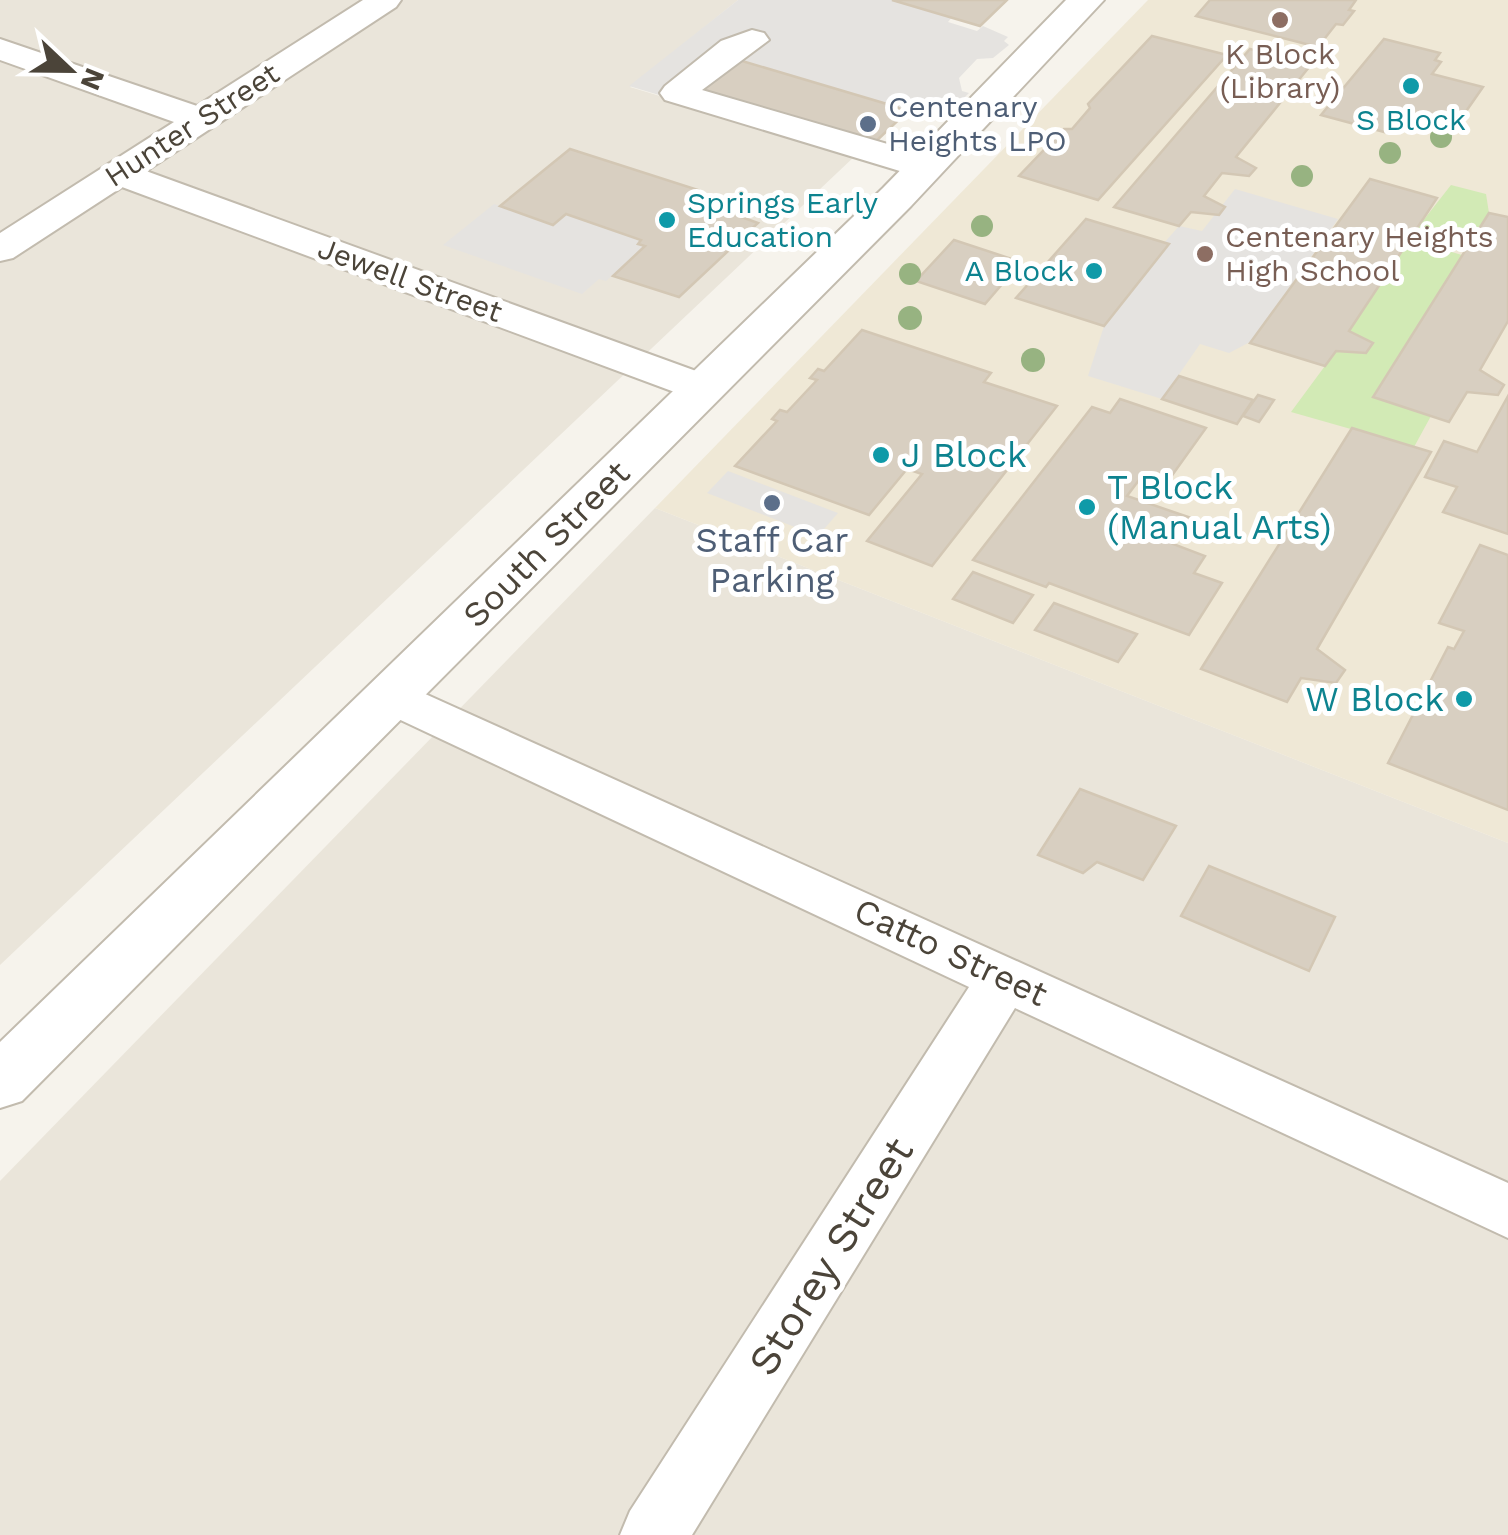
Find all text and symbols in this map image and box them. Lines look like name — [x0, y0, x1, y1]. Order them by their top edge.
marker: K Block (Library) — [1269, 9, 1291, 31]
north arrow — [20, 20, 120, 120]
place label: K Block (Library) — [1220, 36, 1340, 105]
street label: Hunter Street — [98, 55, 286, 194]
text: N — [74, 63, 112, 95]
marker: S Block — [1400, 75, 1422, 97]
place label: Centenary Heights LPO — [888, 89, 1067, 158]
place label: S Block — [1356, 102, 1466, 137]
marker: Centenary Heights LPO — [857, 113, 879, 135]
place label: Springs Early Education — [687, 185, 878, 254]
marker: Springs Early Education — [656, 209, 678, 231]
place label: Centenary Heights High School — [1225, 219, 1494, 288]
street label: Jewell Street — [313, 230, 507, 329]
marker: Centenary Heights High School — [1194, 243, 1216, 265]
place label: A Block — [965, 253, 1074, 288]
marker: A Block — [1083, 260, 1105, 282]
place label: J Block — [901, 434, 1027, 476]
marker: J Block — [870, 444, 892, 466]
street label: South Street — [454, 452, 638, 636]
place label: T Block (Manual Arts) — [1107, 466, 1332, 548]
marker: Staff Car Parking — [761, 492, 783, 514]
marker: T Block (Manual Arts) — [1076, 496, 1098, 518]
place label: Staff Car Parking — [696, 519, 848, 601]
place label: W Block — [1305, 678, 1444, 720]
marker: W Block — [1453, 688, 1475, 710]
street label: Catto Street — [848, 889, 1055, 1015]
street label: Storey Street — [738, 1128, 923, 1384]

